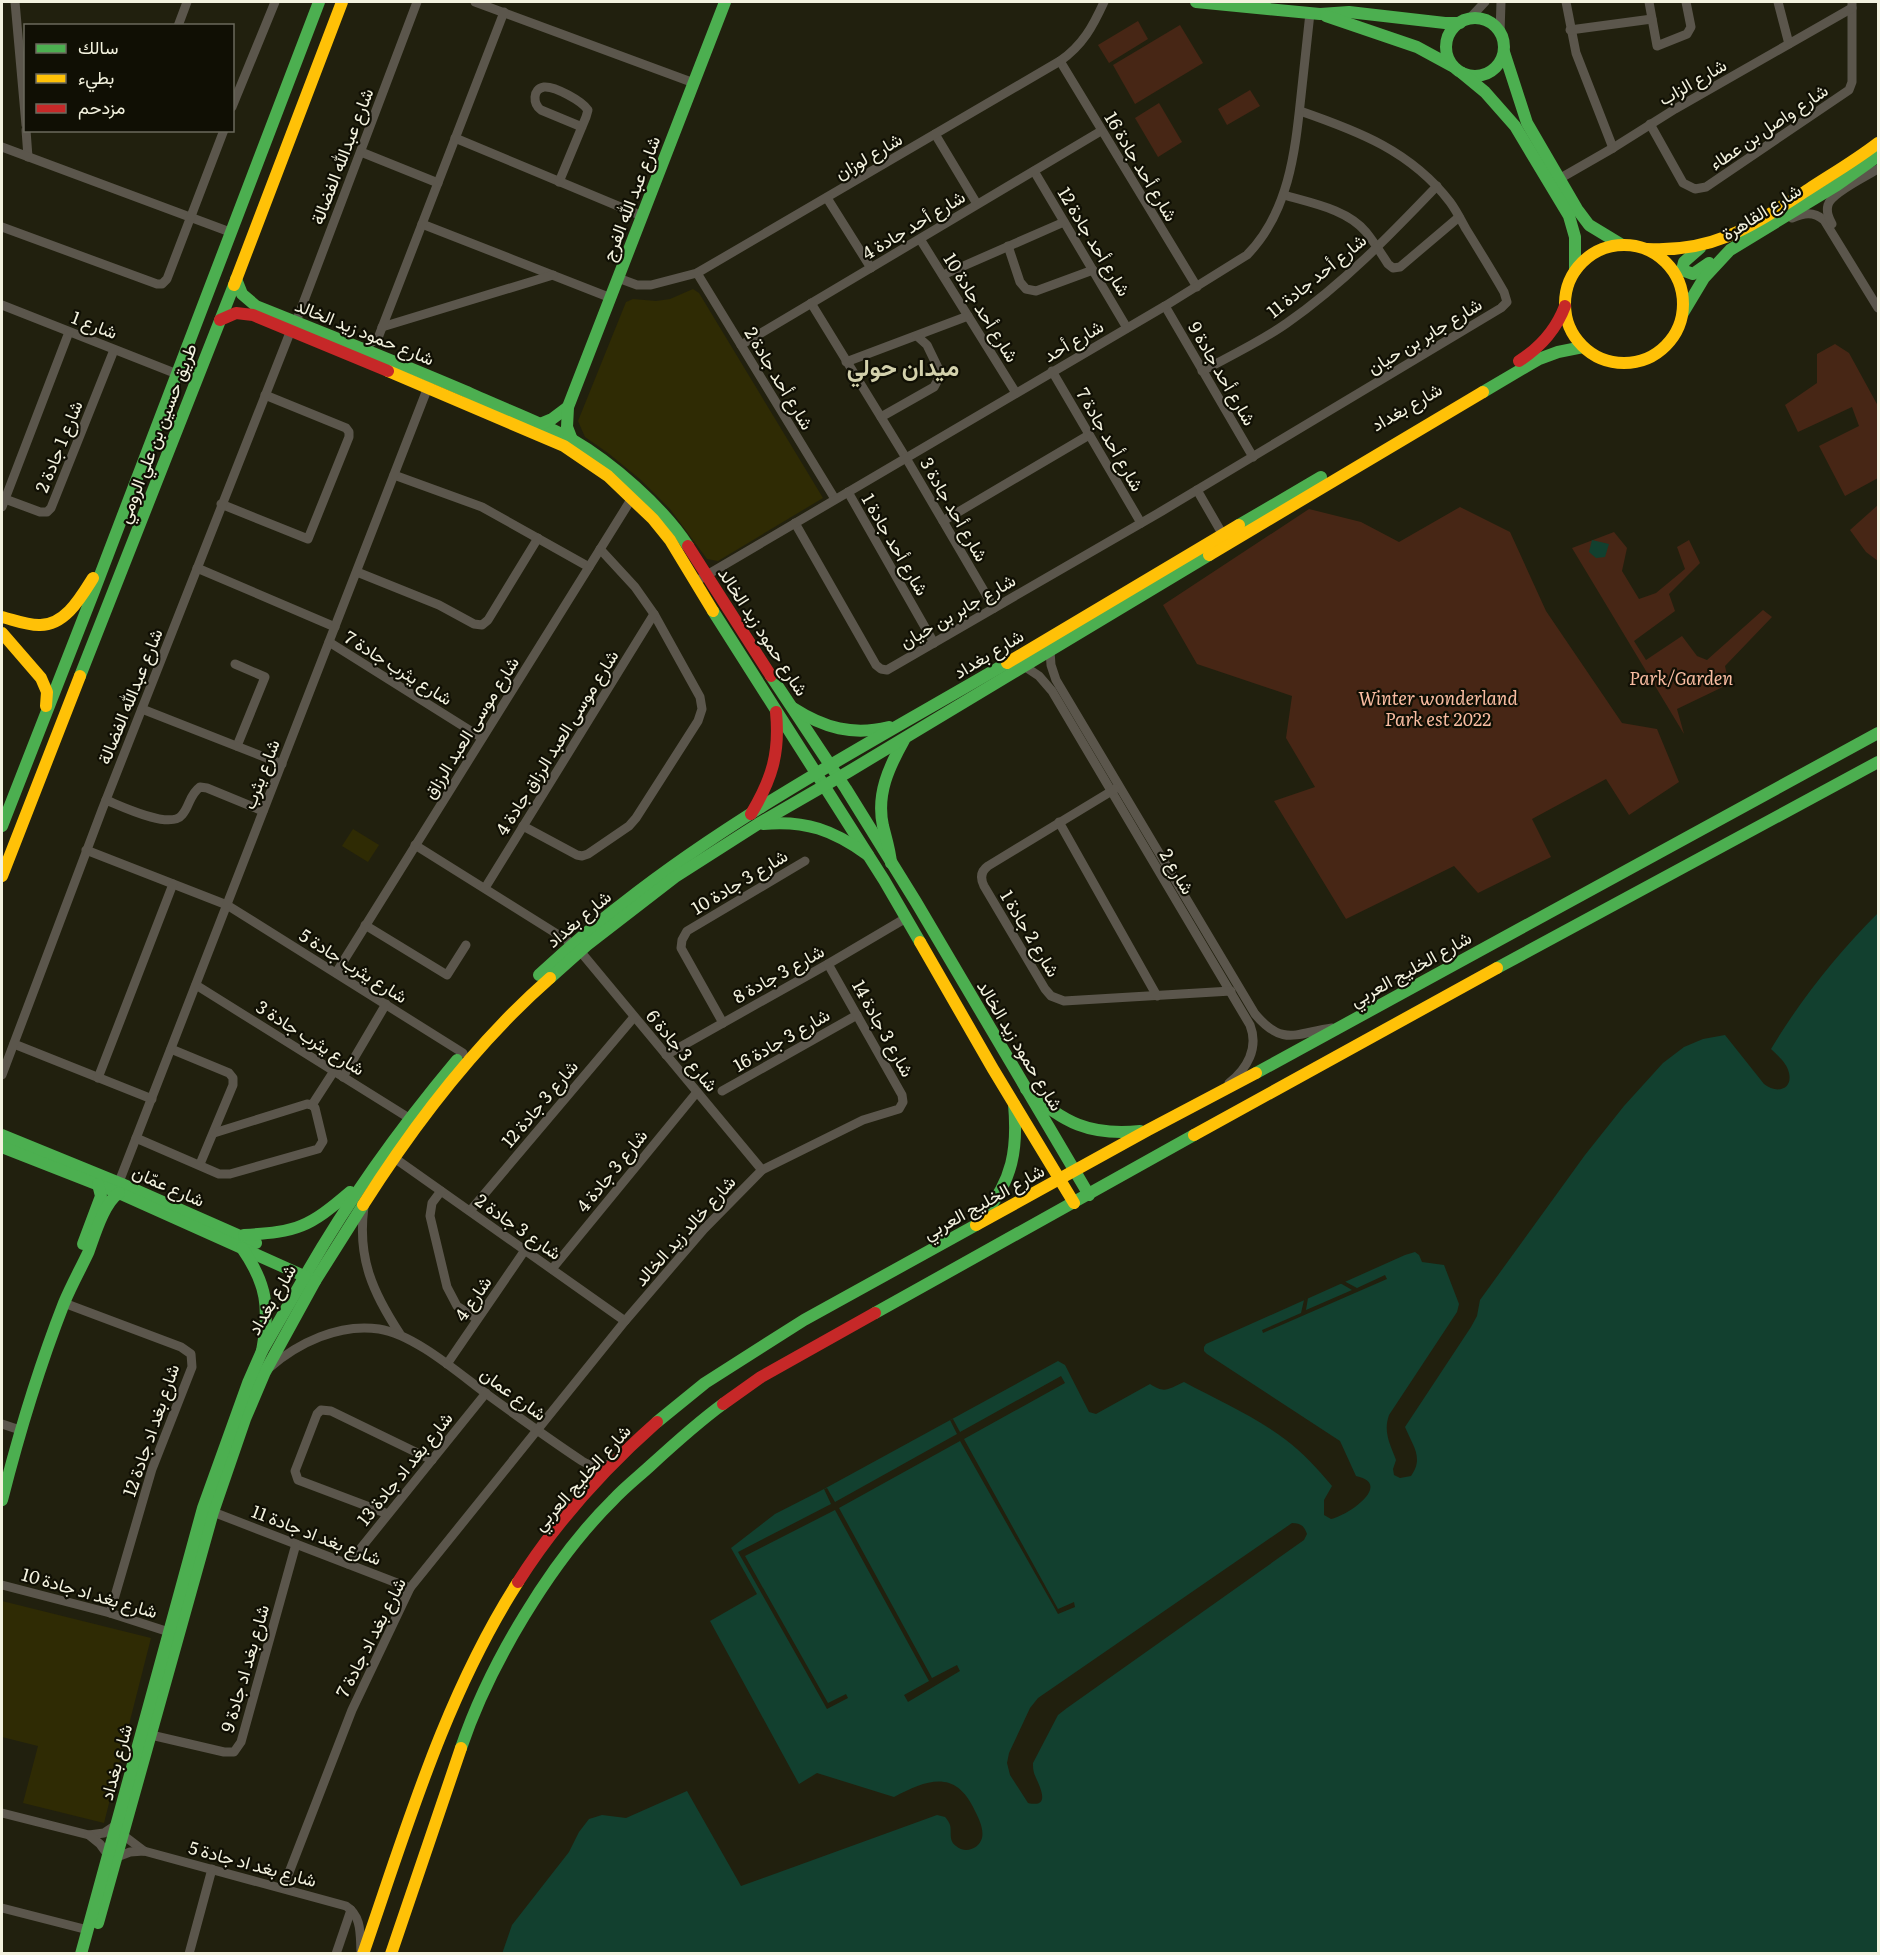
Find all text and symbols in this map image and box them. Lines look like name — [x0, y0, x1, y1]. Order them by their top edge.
legend — [24, 24, 234, 132]
text: سالك — [78, 33, 118, 60]
street label: شارع الزاب — [1653, 51, 1731, 111]
text: بطيء — [78, 63, 114, 93]
street label: شارع واصل بن عطاء — [1703, 76, 1833, 176]
street label: شارع عبدالله الفضالة — [303, 84, 379, 228]
text: مزدحم — [78, 93, 125, 120]
street label: شارع أحد جادة 16 — [1099, 106, 1185, 226]
street label: شارع لوزان — [829, 125, 907, 185]
street label: شارع عبد الله الفرج — [594, 131, 666, 265]
street label: شارع القاهرة — [1716, 176, 1806, 246]
street label: شارع أحد جادة 12 — [1052, 181, 1138, 301]
street label: شارع أحد جادة 4 — [856, 182, 970, 266]
street label: شارع أحد جادة 11 — [1260, 226, 1372, 324]
street label: شارع أحد جادة 10 — [938, 247, 1026, 367]
street label: شارع جابر بن حيان — [1361, 290, 1487, 380]
street label: شارع حمود زيد الخالد — [291, 291, 439, 371]
street label: شارع 1 — [68, 303, 122, 345]
street label: شارع أحد — [1038, 312, 1108, 368]
street label: شارع أحد جادة 9 — [1182, 316, 1264, 430]
street label: شارع أحد جادة 2 — [739, 321, 821, 435]
street label: طريق حسين بن علي الرومي — [109, 339, 206, 528]
district label: ميدان حولي — [847, 348, 959, 388]
street label: شارع بغداد — [1366, 375, 1446, 437]
street label: شارع أحد جادة 7 — [1070, 382, 1152, 496]
street label: شارع 1 جادة 2 — [27, 396, 89, 496]
street label: شارع أحد جادة 3 — [914, 452, 996, 566]
street label: شارع أحد جادة 1 — [856, 488, 936, 600]
street label: شارع حمود زيد الخالد — [712, 561, 816, 701]
street label: شارع جابر بن حيان — [894, 566, 1020, 654]
street label: شارع بغداد — [948, 621, 1028, 685]
street label: شارع يثرب جادة 7 — [340, 623, 458, 711]
street label: شارع عبدالله الفضالة — [89, 624, 169, 768]
street label: شارع موسى العبد الرزاق جادة 4 — [488, 644, 624, 840]
street label: شارع موسى العبد الرزاق — [415, 650, 525, 804]
park label: Park/Garden — [1629, 664, 1733, 691]
park label: Winter wonderland Park est 2022 — [1358, 684, 1519, 732]
street label: شارع يثرب — [234, 735, 286, 813]
street label: شارع 3 جادة 10 — [686, 842, 792, 920]
street label: شارع 2 — [1154, 843, 1202, 899]
street label: شارع بغداد — [540, 883, 616, 953]
street label: شارع 2 جادة 1 — [994, 884, 1068, 982]
street label: شارع يثرب جادة 5 — [295, 921, 413, 1009]
street label: شارع الخليج العربي — [1344, 923, 1477, 1015]
street label: شارع 3 جادة 8 — [728, 937, 828, 1009]
street label: شارع حمود زيد الخالد — [971, 974, 1071, 1116]
street label: شارع 3 جادة 14 — [846, 975, 922, 1081]
street label: شارع يثرب جادة 3 — [251, 993, 371, 1081]
street label: شارع 3 جادة 16 — [728, 1000, 834, 1078]
street label: شارع 3 جادة 6 — [640, 1003, 726, 1097]
street label: شارع 3 جادة 12 — [494, 1053, 584, 1153]
street label: شارع 3 جادة 4 — [569, 1122, 653, 1218]
street label: شارع الخليج العربي — [917, 1156, 1050, 1248]
street label: شارع عمّان — [129, 1157, 209, 1213]
street label: شارع خالد زيد الخالد — [627, 1169, 741, 1291]
street label: شارع 3 جادة 2 — [470, 1186, 568, 1266]
street label: شارع بغداد — [240, 1259, 302, 1339]
street label: شارع 4 — [447, 1270, 497, 1326]
street label: شارع بغد اد جادة 12 — [115, 1360, 185, 1500]
street label: شارع عمان — [475, 1360, 553, 1426]
street label: شارع بغد اد جادة 13 — [350, 1405, 458, 1531]
street label: شارع الخليج العربي — [526, 1418, 639, 1538]
street label: شارع بغد اد جادة 11 — [248, 1497, 386, 1571]
street label: شارع بغد اد جادة 10 — [19, 1560, 161, 1624]
street label: شارع بغد اد جادة 7 — [328, 1572, 412, 1702]
street label: شارع بغد اد جادة 9 — [213, 1601, 275, 1735]
street label: شارع بغداد — [92, 1721, 138, 1803]
street label: شارع بغد اد جادة 5 — [186, 1833, 320, 1893]

